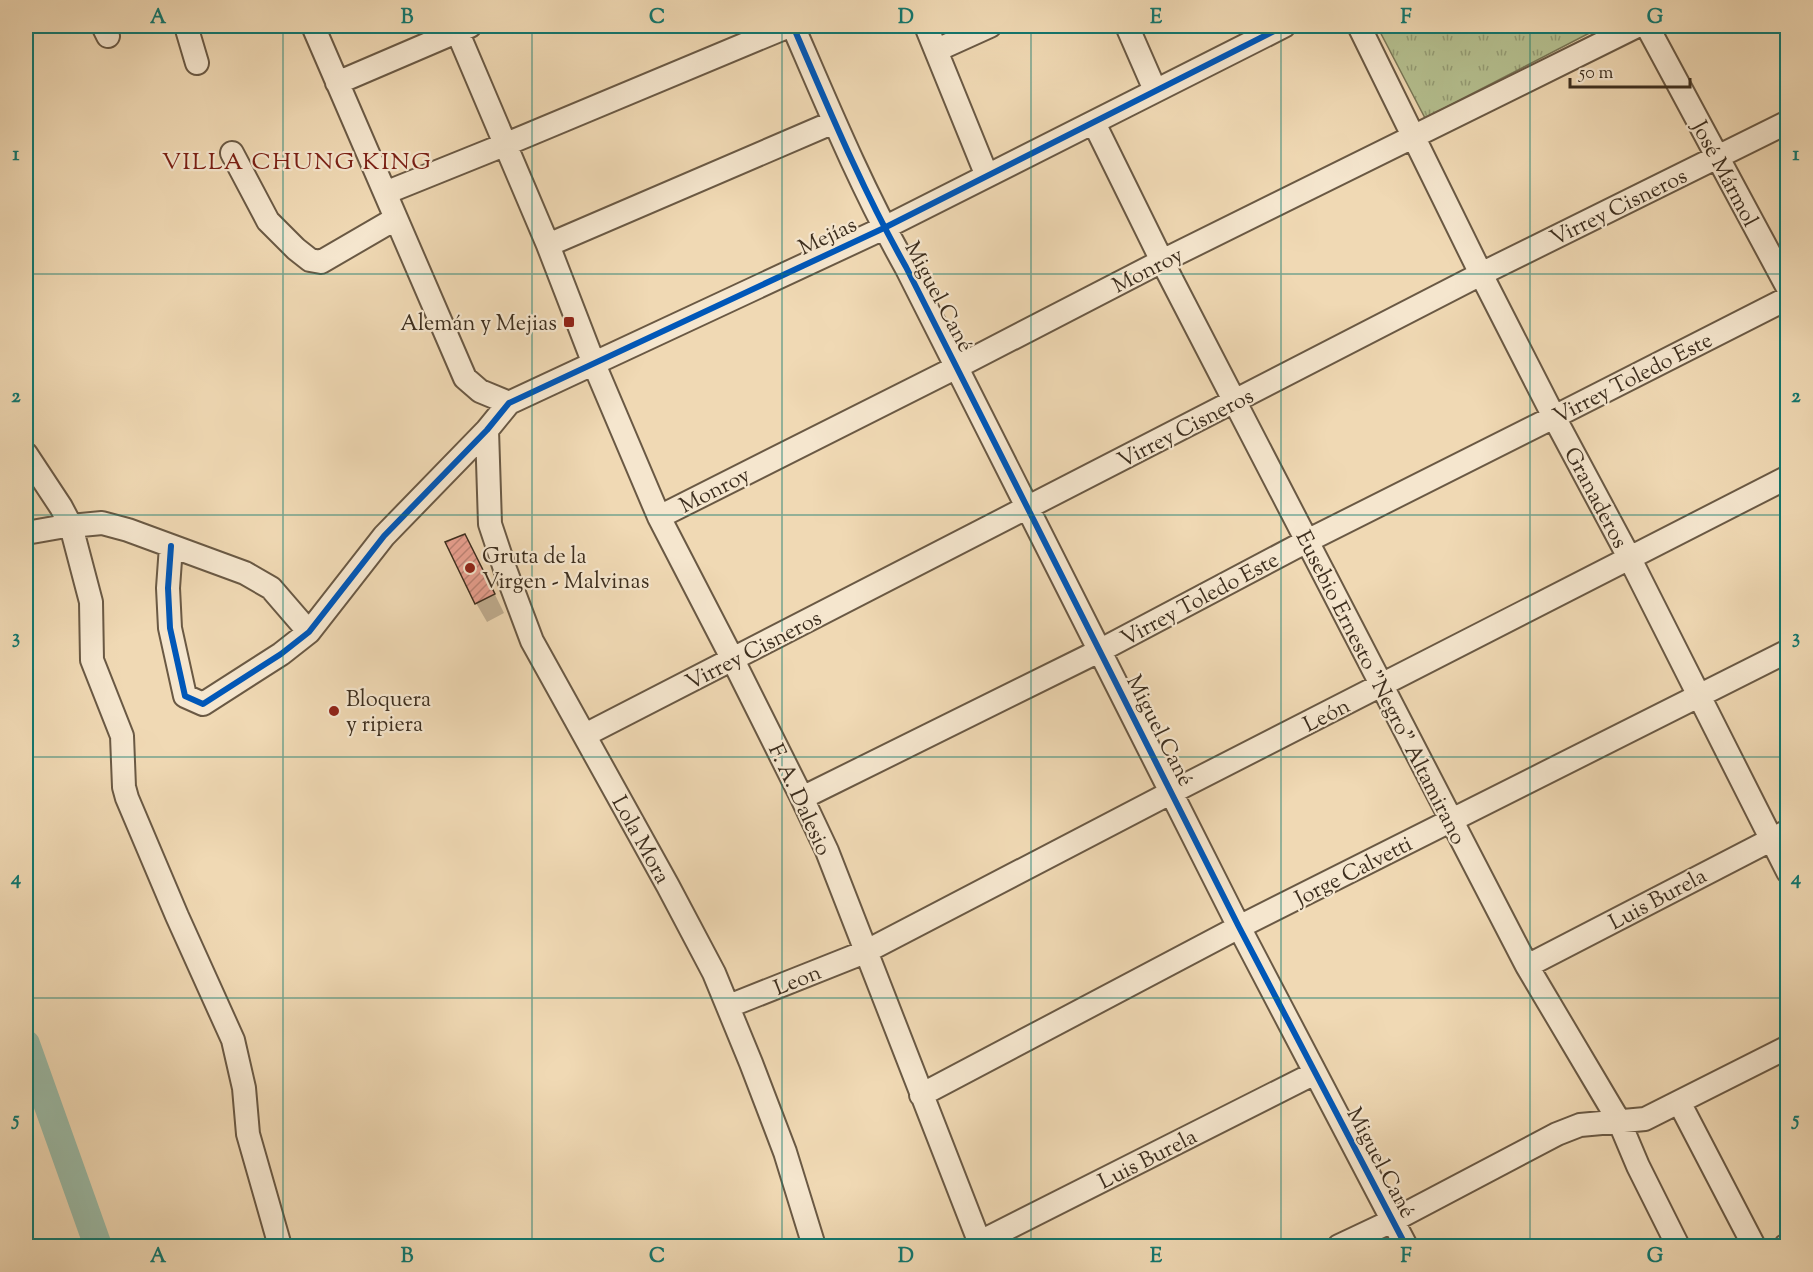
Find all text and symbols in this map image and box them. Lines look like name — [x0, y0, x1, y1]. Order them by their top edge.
text: A — [150, 4, 167, 33]
text: B — [401, 4, 414, 33]
text: C — [649, 4, 665, 33]
text: D — [898, 4, 914, 33]
text: E — [1150, 4, 1163, 33]
text: F — [1400, 4, 1412, 33]
text: G — [1647, 4, 1664, 33]
scale bar — [1570, 51, 1690, 89]
text: 50 m — [1578, 61, 1614, 87]
street label: José Mármol — [1681, 115, 1765, 233]
text: 1 — [13, 141, 20, 170]
text: 1 — [1793, 141, 1800, 170]
district label: VILLA CHUNG KING — [162, 146, 432, 180]
street label: Virrey Cisneros — [1545, 162, 1693, 256]
street label: Mejías — [794, 210, 863, 265]
street label: Miguel Cané — [895, 236, 980, 358]
street label: Monroy — [1108, 240, 1189, 303]
place label: Alemán y Mejias — [400, 309, 557, 341]
marker: Alemán y Mejias — [562, 315, 576, 329]
street label: Virrey Toledo Este — [1548, 326, 1719, 434]
street label: Virrey Cisneros — [1113, 382, 1260, 478]
text: 2 — [11, 383, 21, 412]
text: 2 — [1791, 383, 1801, 412]
street label: Granaderos — [1554, 442, 1634, 555]
street label: Monroy — [675, 460, 756, 523]
street label: Eusebio Ernesto "Negro" Altamirano — [1286, 526, 1473, 851]
place label: Gruta de la Virgen - Malvinas — [482, 542, 649, 599]
street label: Virrey Toledo Este — [1116, 545, 1285, 656]
marker: Gruta de la Virgen - Malvinas — [463, 561, 477, 575]
street label: Virrey Cisneros — [681, 604, 828, 700]
text: 3 — [12, 624, 20, 653]
text: 3 — [1792, 624, 1800, 653]
street label: Miguel Cané — [1117, 670, 1200, 793]
place label: Bloquera y ripiera — [346, 685, 431, 742]
street label: León — [1298, 691, 1356, 742]
marker: Bloquera y ripiera — [327, 704, 341, 718]
street label: F. A. Dalesio — [758, 739, 838, 861]
street label: Lola Mora — [602, 791, 677, 890]
street label: Jorge Calvetti — [1289, 829, 1419, 916]
street label: Luis Burela — [1604, 861, 1713, 940]
text: 4 — [10, 865, 21, 894]
text: 4 — [1790, 865, 1801, 894]
street label: Leon — [770, 958, 827, 1006]
street label: Miguel Cané — [1337, 1102, 1422, 1224]
text: 5 — [11, 1106, 20, 1135]
text: 5 — [1791, 1106, 1800, 1135]
street label: Luis Burela — [1094, 1122, 1203, 1199]
text: A — [150, 1243, 167, 1272]
text: B — [401, 1243, 414, 1272]
text: C — [649, 1243, 665, 1272]
text: D — [898, 1243, 914, 1272]
text: E — [1150, 1243, 1163, 1272]
text: F — [1400, 1243, 1412, 1272]
text: G — [1647, 1243, 1664, 1272]

